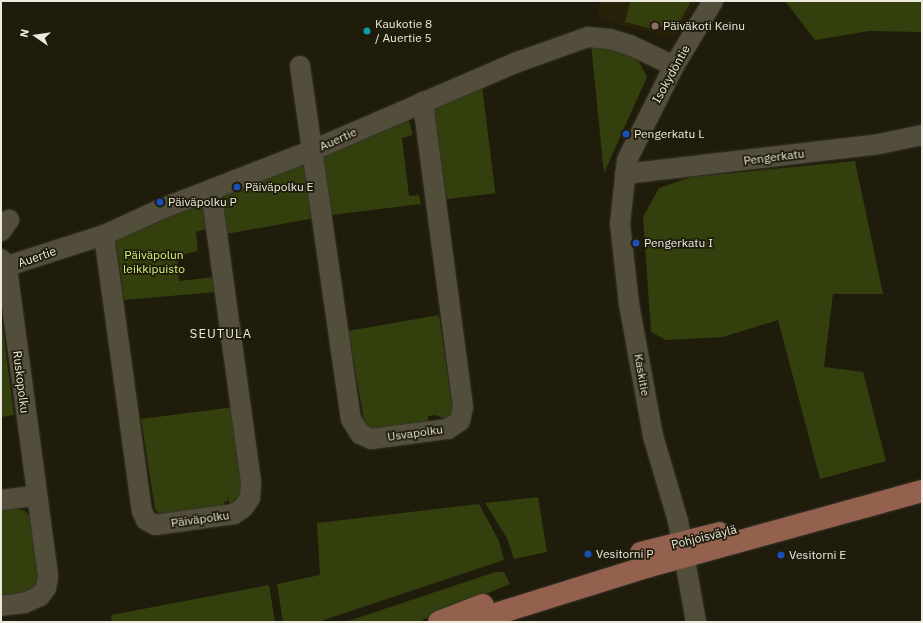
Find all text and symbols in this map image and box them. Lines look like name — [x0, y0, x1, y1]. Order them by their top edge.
north arrow — [16, 16, 56, 56]
place label: Kaukotie 8 / Auertie 5 — [375, 17, 432, 45]
place label: Päiväkoti Keinu — [663, 19, 745, 33]
marker: Päiväkoti Keinu — [650, 21, 660, 31]
marker: Kaukotie 8 / Auertie 5 — [362, 26, 372, 36]
text: N — [17, 28, 32, 39]
street label: Isokydöntie — [649, 43, 693, 105]
street label: Auertie — [317, 124, 359, 154]
place label: Pengerkatu L — [634, 127, 704, 141]
marker: Pengerkatu L — [621, 129, 631, 139]
street label: Pengerkatu — [743, 146, 805, 168]
place label: Päiväpolku E — [245, 180, 314, 194]
marker: Päiväpolku E — [232, 182, 242, 192]
place label: Päiväpolku P — [168, 195, 237, 209]
marker: Päiväpolku P — [155, 197, 165, 207]
place label: Pengerkatu I — [644, 236, 713, 250]
marker: Pengerkatu I — [631, 238, 641, 248]
street label: Auertie — [16, 244, 58, 270]
park label: Päiväpolun leikkipuisto — [123, 248, 185, 276]
district label: SEUTULA — [190, 326, 252, 342]
street label: Ruskopolku — [10, 350, 32, 414]
street label: Kaskitie — [631, 353, 653, 397]
street label: Usvapolku — [386, 422, 444, 444]
street label: Päiväpolku — [170, 508, 230, 530]
street label: Pohjoisväylä — [670, 522, 738, 552]
place label: Vesitorni P — [596, 547, 654, 561]
place label: Vesitorni E — [789, 548, 846, 562]
marker: Vesitorni P — [583, 549, 593, 559]
marker: Vesitorni E — [776, 550, 786, 560]

